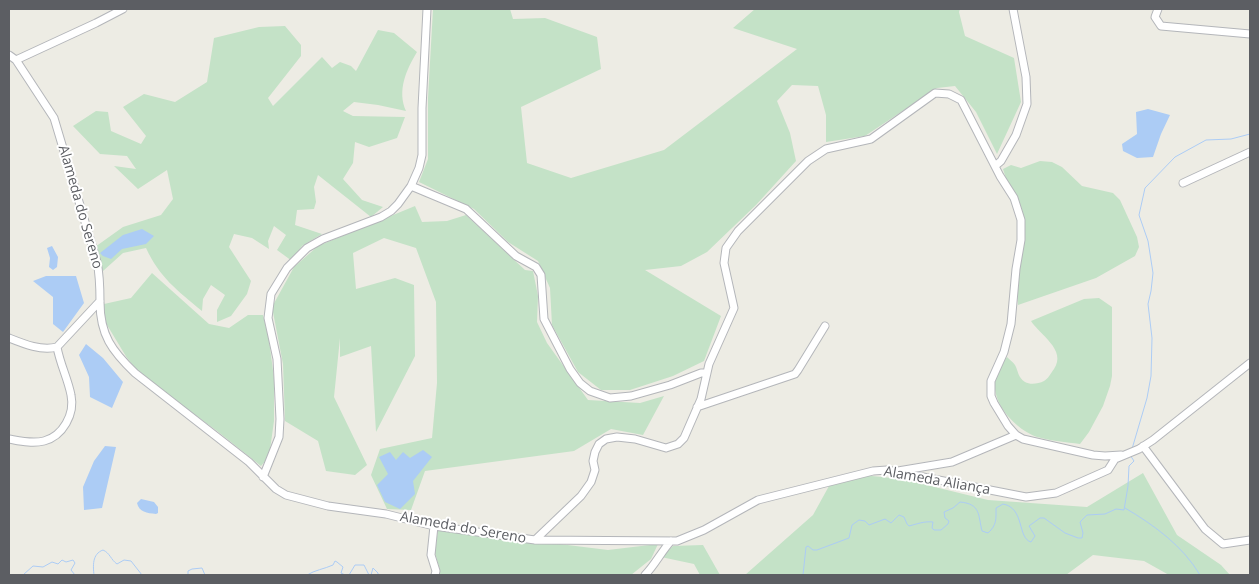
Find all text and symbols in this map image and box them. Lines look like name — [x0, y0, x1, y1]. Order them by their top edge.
street label: Alameda do Sereno — [54, 143, 106, 271]
street label: Alameda Aliança — [882, 463, 992, 499]
street label: Alameda do Sereno — [399, 509, 527, 547]

